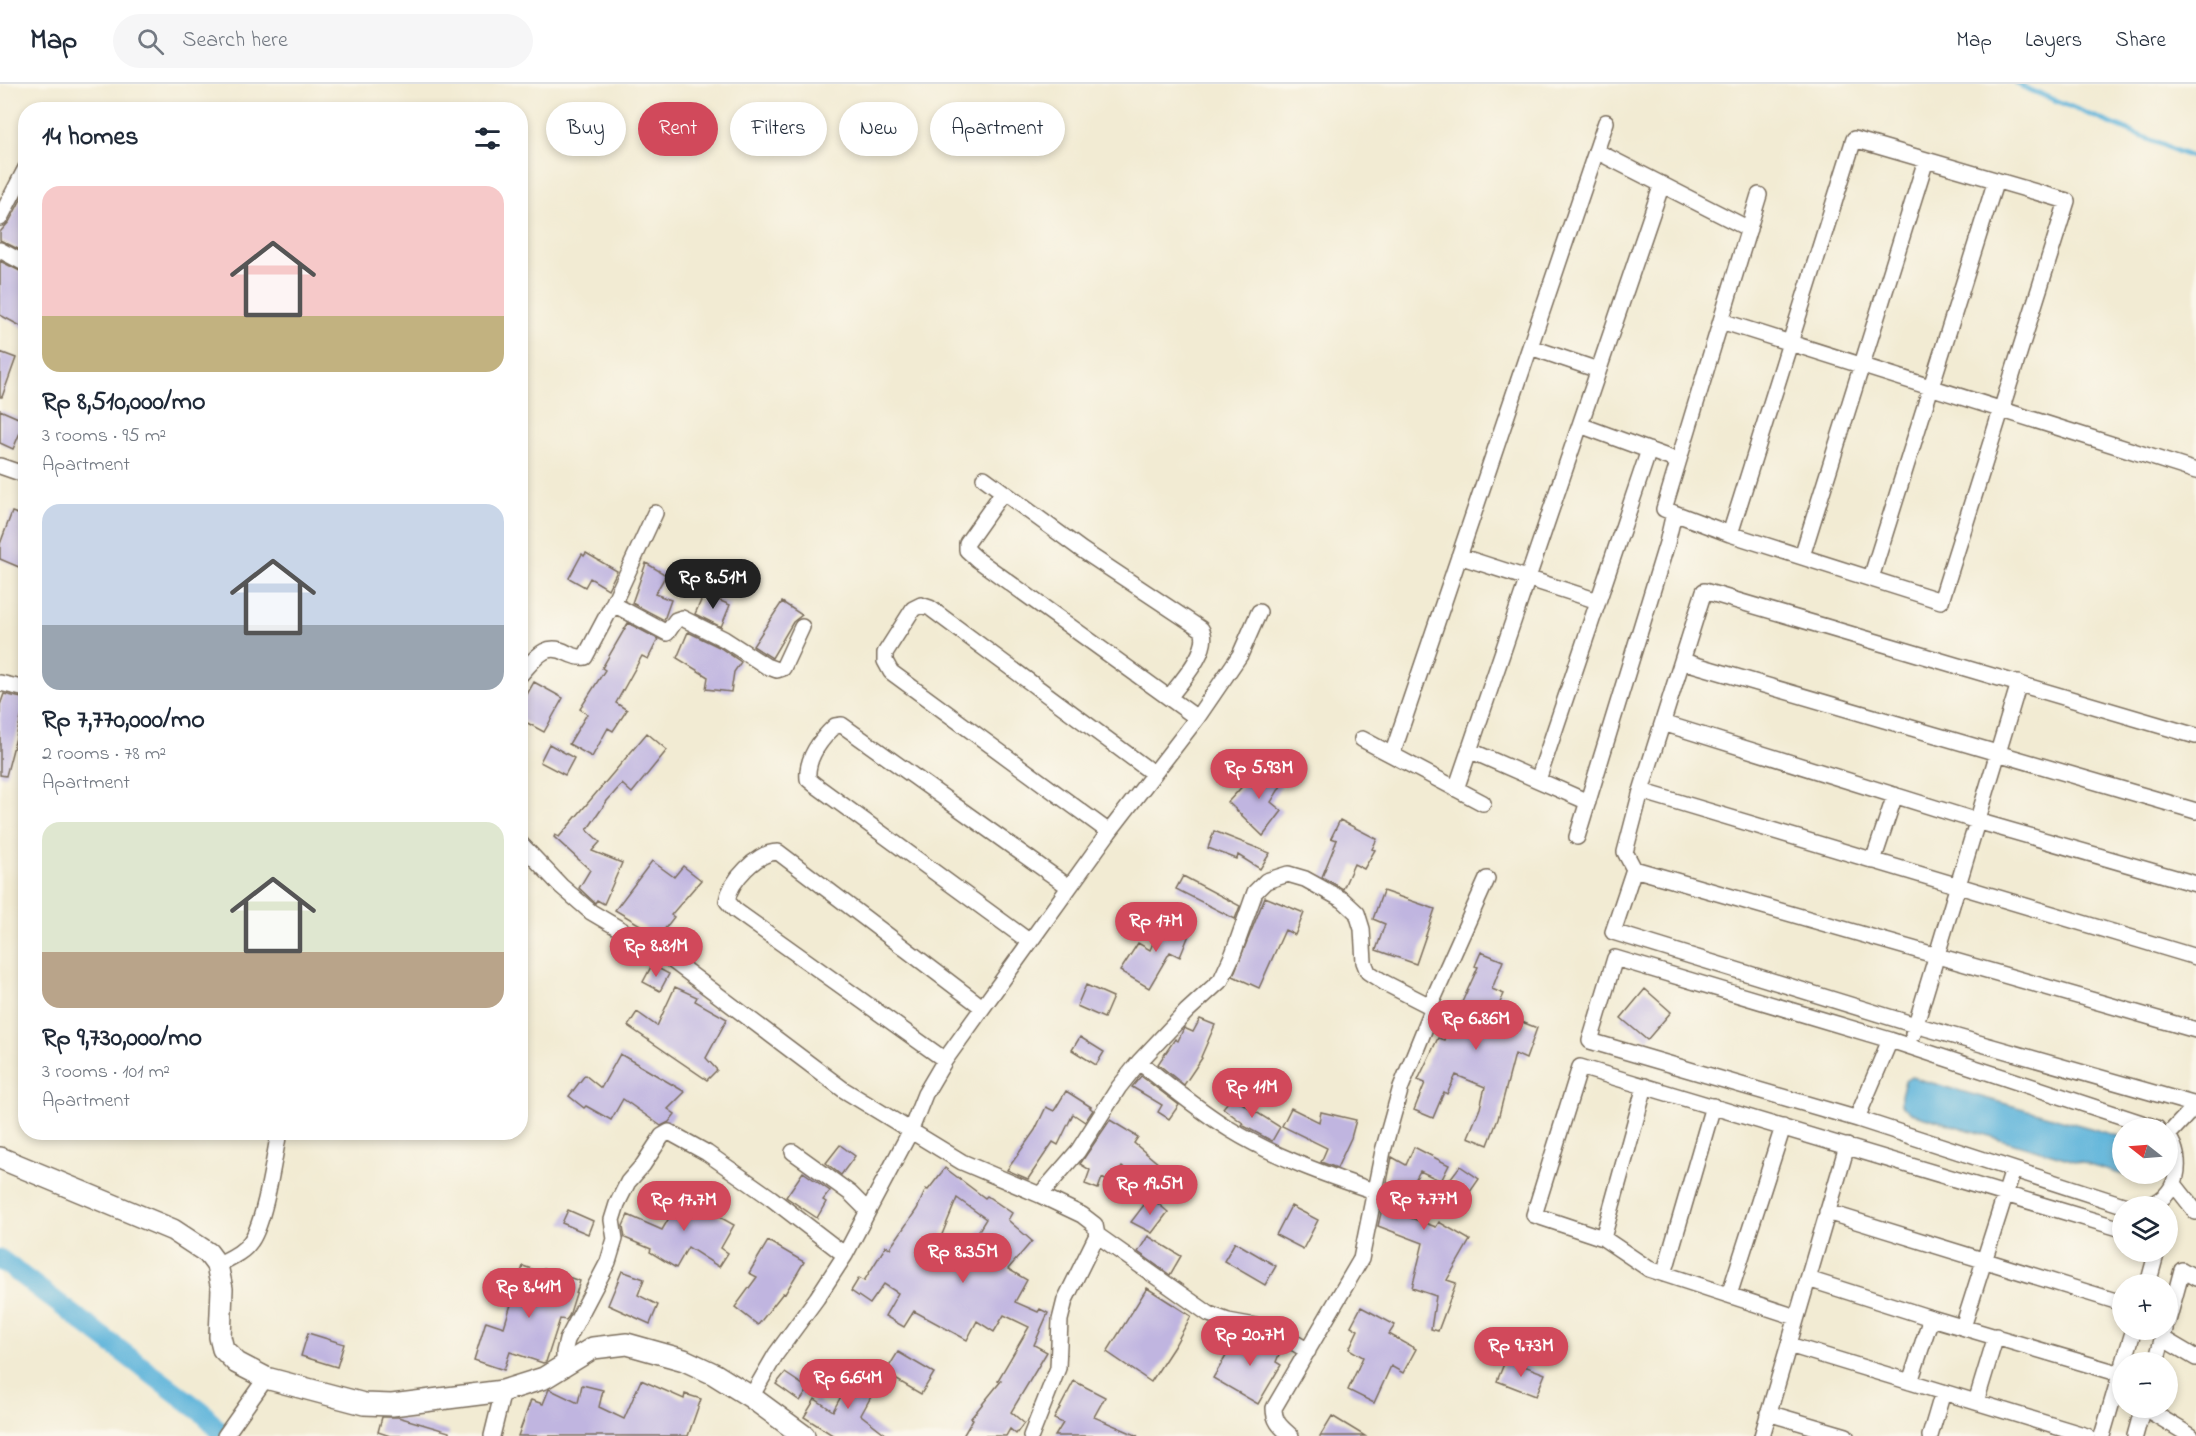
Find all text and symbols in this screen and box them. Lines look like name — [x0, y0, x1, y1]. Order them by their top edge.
search box — [113, 14, 533, 68]
text: Map — [30, 21, 77, 62]
icon: search — [134, 25, 167, 58]
text: Search here — [182, 25, 288, 57]
text: Map — [1956, 26, 1992, 56]
text: Layers — [2025, 26, 2082, 56]
text: Share — [2115, 26, 2166, 56]
chip: Buy — [546, 102, 626, 156]
chip: Rent — [638, 102, 718, 156]
chip: Filters — [730, 102, 827, 156]
chip: New — [839, 102, 918, 156]
chip: Apartment — [930, 102, 1065, 156]
text: 14 homes — [42, 119, 138, 157]
icon: filters — [471, 122, 504, 155]
icon: home — [219, 225, 327, 333]
text: Rp 8,510,000/mo — [42, 384, 206, 422]
text: 3 rooms · 95 m² — [42, 422, 166, 451]
text: Apartment — [42, 451, 130, 480]
icon: home — [219, 543, 327, 651]
pin: Rp 8.51M — [651, 559, 775, 610]
text: Rp 8.51M — [679, 564, 747, 593]
text: Rp 7,770,000/mo — [42, 702, 205, 740]
text: 2 rooms · 78 m² — [42, 740, 166, 769]
pin: Rp 5.93M — [1197, 749, 1321, 800]
text: Rp 5.93M — [1225, 754, 1293, 783]
text: Apartment — [42, 769, 130, 798]
icon: home — [219, 861, 327, 969]
pin: Rp 17M — [1107, 902, 1205, 953]
text: Rp 17M — [1129, 907, 1183, 936]
pin: Rp 8.81M — [594, 927, 718, 978]
text: Rp 8.81M — [624, 932, 688, 961]
pin: Rp 6.86M — [1414, 1000, 1538, 1051]
text: Rp 6.86M — [1442, 1005, 1510, 1034]
text: Rp 9,730,000/mo — [42, 1020, 202, 1058]
text: 3 rooms · 101 m² — [42, 1058, 170, 1087]
pin: Rp 11M — [1203, 1068, 1301, 1119]
text: Rp 11M — [1226, 1073, 1278, 1102]
text: Apartment — [42, 1087, 130, 1116]
north arrow — [2112, 1118, 2178, 1184]
map controls — [2112, 1118, 2178, 1418]
pin: Rp 19.5M — [1088, 1165, 1212, 1216]
text: Rp 19.5M — [1117, 1170, 1183, 1199]
pin: Rp 7.77M — [1362, 1180, 1486, 1231]
pin: Rp 17.7M — [622, 1181, 746, 1232]
text: Rp 7.77M — [1390, 1185, 1458, 1214]
text: Rp 17.7M — [651, 1186, 717, 1215]
button: layers — [2112, 1196, 2178, 1262]
pin: Rp 8.35M — [901, 1233, 1025, 1284]
text: Rp 8.35M — [928, 1238, 998, 1267]
pin: Rp 8.41M — [467, 1268, 591, 1319]
text: Rp 8.41M — [496, 1273, 562, 1302]
button: + — [2112, 1274, 2178, 1340]
pin: Rp 20.7M — [1188, 1316, 1312, 1367]
text: Rp 20.7M — [1215, 1321, 1285, 1350]
pin: Rp 9.73M — [1459, 1327, 1583, 1378]
text: Rp 9.73M — [1488, 1332, 1554, 1361]
button: − — [2112, 1352, 2178, 1418]
pin: Rp 6.64M — [786, 1359, 910, 1410]
text: Rp 6.64M — [814, 1364, 883, 1393]

